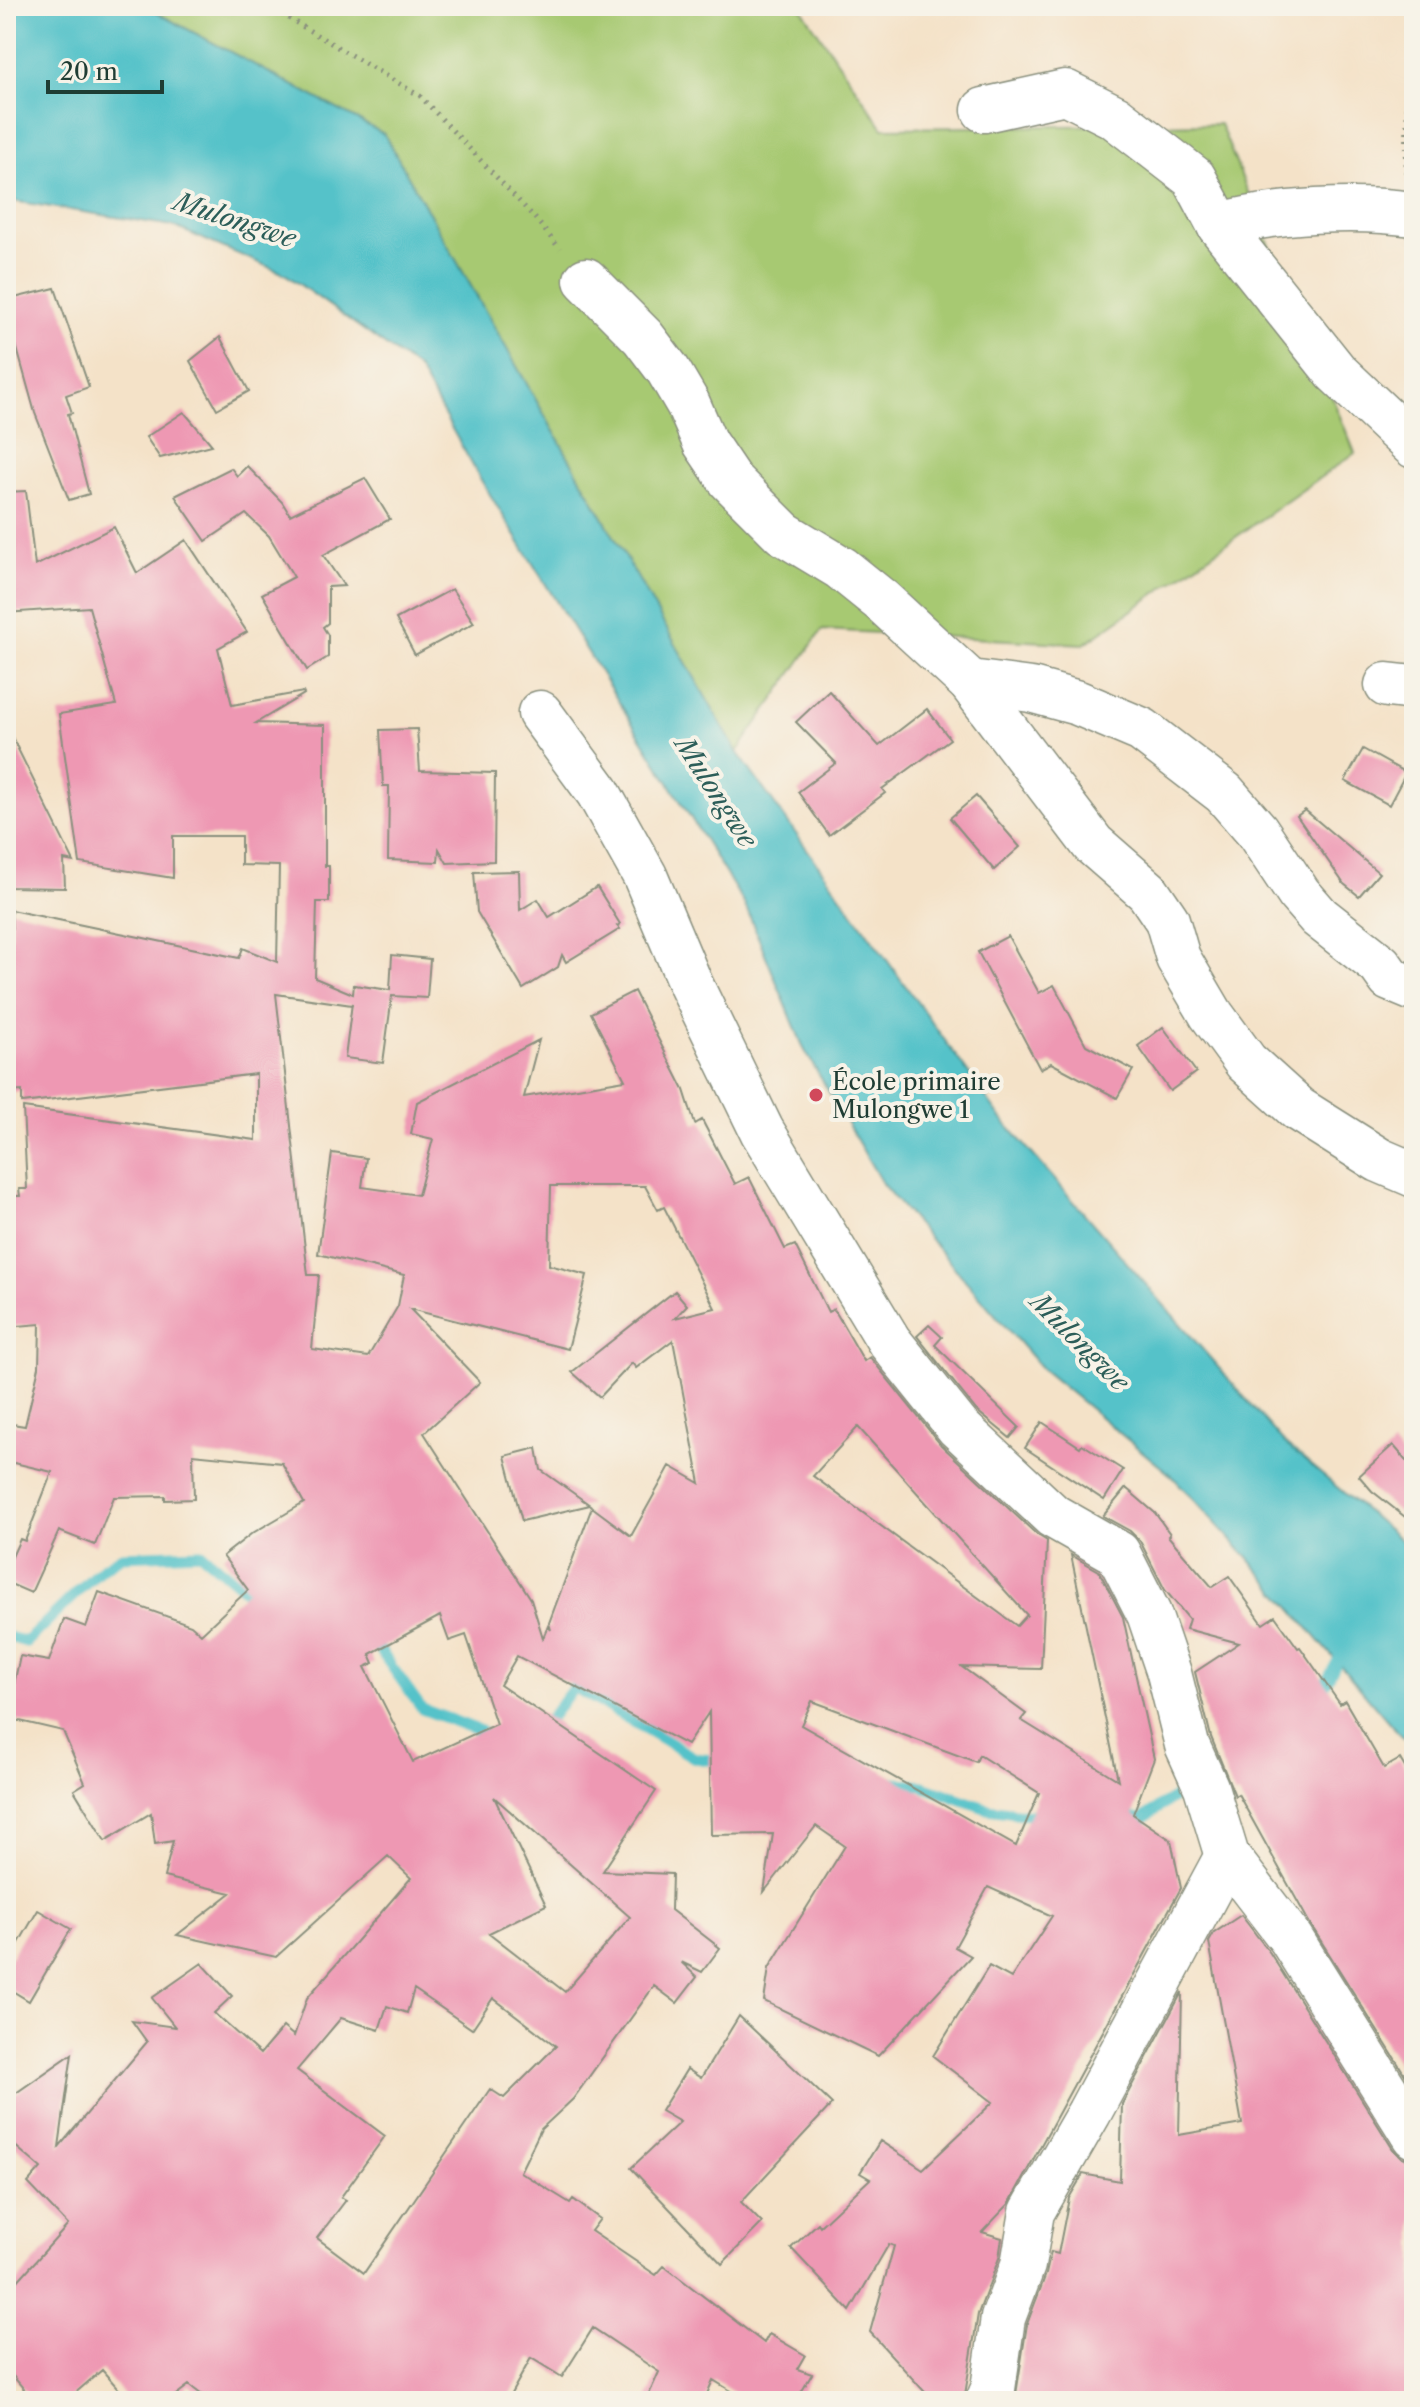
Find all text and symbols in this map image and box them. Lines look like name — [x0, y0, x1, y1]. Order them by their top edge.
scale bar — [48, 44, 162, 94]
text: 20 m — [60, 57, 118, 86]
water label: Mulongwe — [167, 184, 301, 255]
water label: Mulongwe — [667, 728, 765, 855]
place label: École primaire Mulongwe 1 — [832, 1067, 1001, 1124]
marker: École primaire Mulongwe 1 — [807, 1086, 825, 1104]
water label: Mulongwe — [1022, 1284, 1137, 1399]

